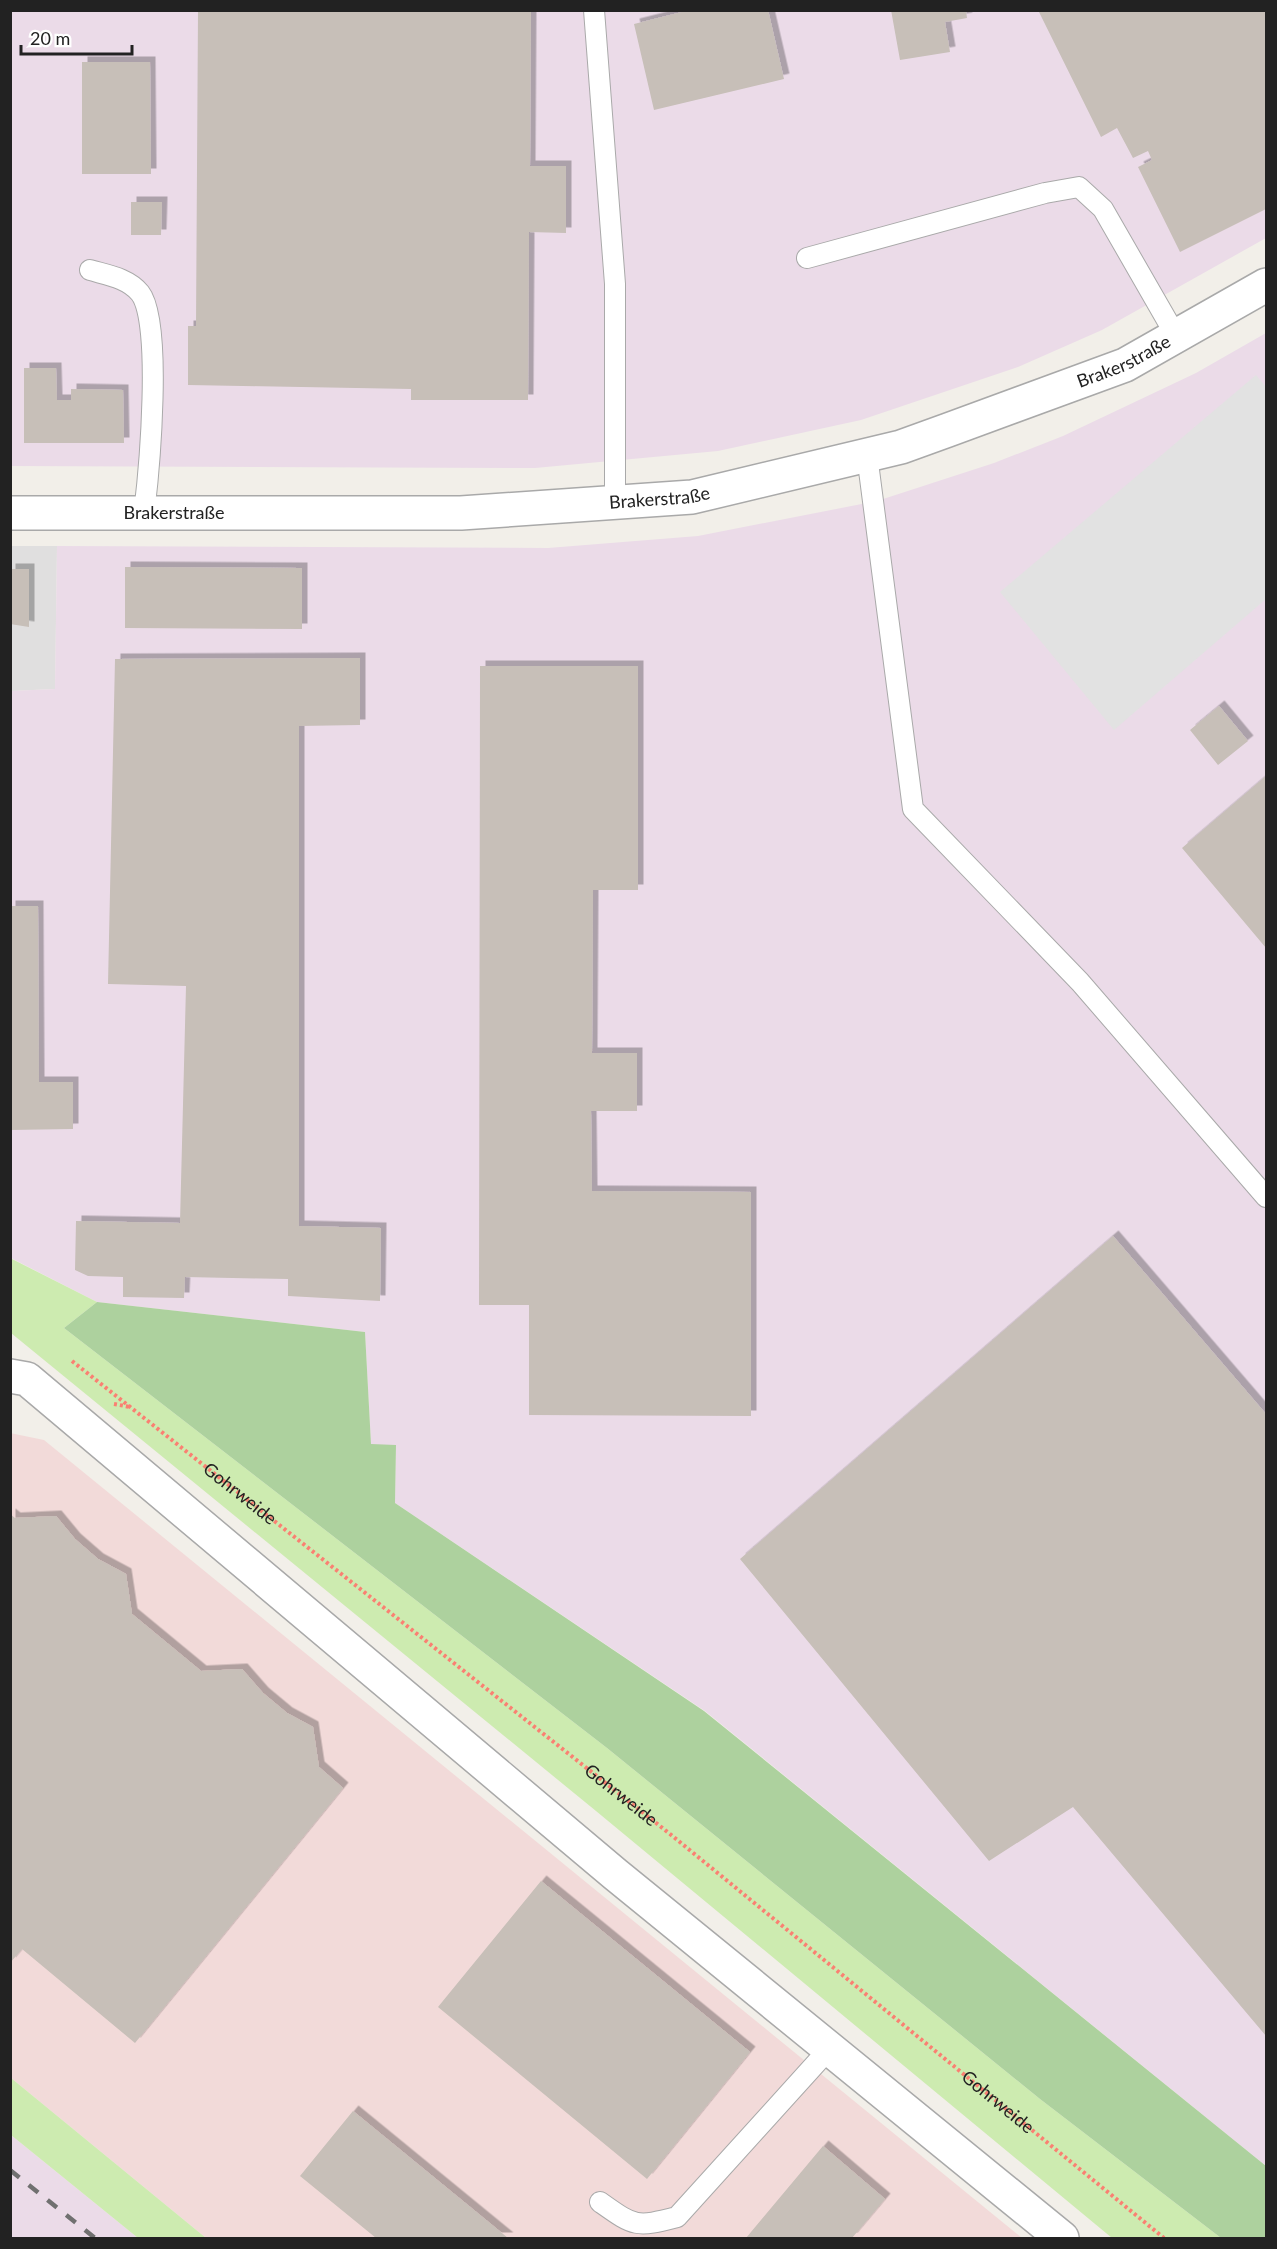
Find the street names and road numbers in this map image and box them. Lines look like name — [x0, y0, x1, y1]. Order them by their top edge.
street label: Brakerstraße — [1073, 330, 1174, 392]
street label: Brakerstraße — [608, 481, 712, 513]
street label: Brakerstraße — [123, 501, 225, 523]
street label: Gohrweide — [199, 1457, 282, 1529]
street label: Gohrweide — [581, 1759, 663, 1830]
street label: Gohrweide — [958, 2065, 1039, 2138]

